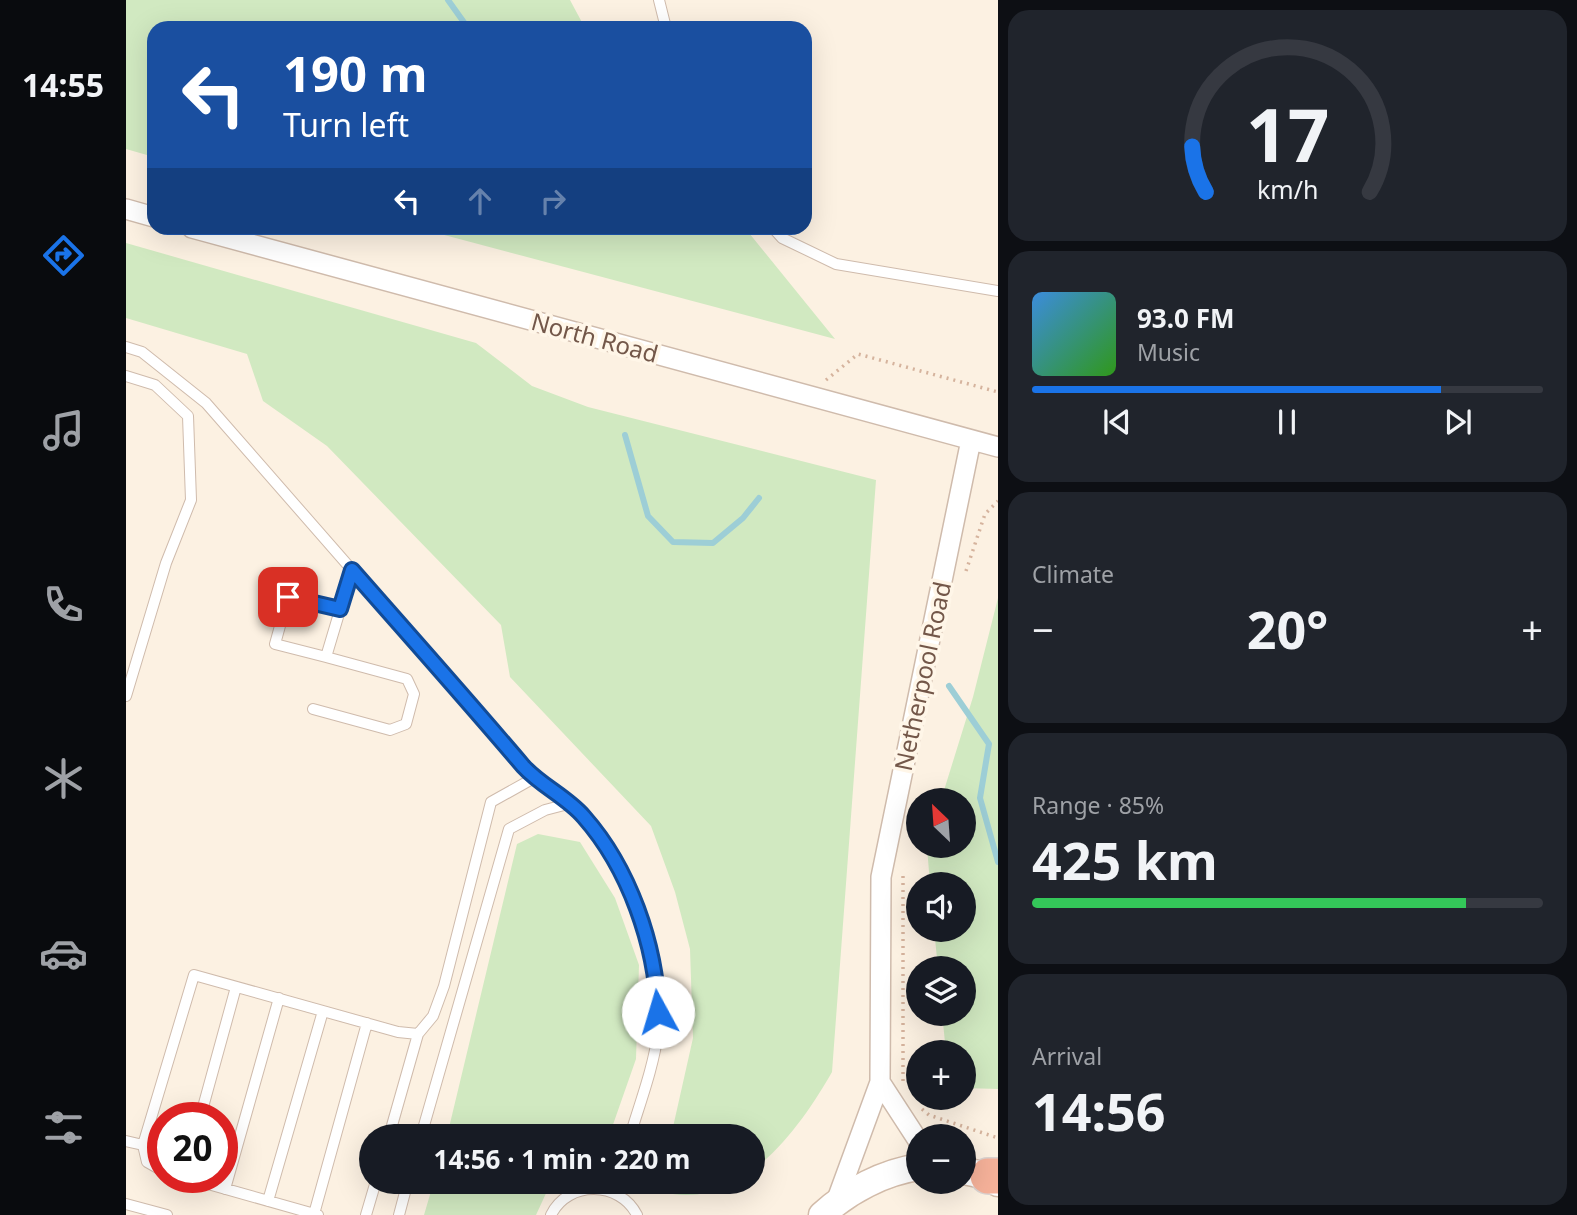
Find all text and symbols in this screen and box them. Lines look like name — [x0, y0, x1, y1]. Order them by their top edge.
text: 190 m — [283, 40, 428, 106]
icon: left — [168, 49, 259, 140]
text: 14:55 — [22, 63, 104, 106]
text: 17 — [1246, 84, 1329, 183]
text: Turn left — [283, 103, 409, 146]
text: km/h — [1257, 171, 1318, 205]
icon: left — [388, 182, 426, 220]
icon: ahead — [461, 182, 499, 220]
icon: right — [534, 182, 572, 220]
icon: directions — [39, 231, 88, 280]
text: 93.0 FM — [1137, 300, 1234, 336]
street label: North Road — [528, 304, 662, 370]
text: Music — [1137, 336, 1200, 368]
icon: previous — [1098, 403, 1136, 441]
icon: pause — [1268, 403, 1306, 441]
icon: next — [1439, 403, 1477, 441]
icon: music — [39, 406, 88, 455]
text: Climate — [1032, 558, 1114, 590]
pin — [258, 567, 318, 627]
icon: arrive — [269, 578, 307, 616]
street label: Netherpool Road — [886, 578, 958, 774]
icon: phone — [39, 580, 88, 629]
text: 20° — [1247, 593, 1328, 664]
text: − — [1032, 603, 1054, 655]
text: + — [1521, 603, 1543, 655]
icon: climate — [39, 754, 88, 803]
north arrow — [906, 788, 976, 858]
map controls — [906, 788, 976, 1194]
text: Range · 85% — [1032, 789, 1164, 821]
text: 425 km — [1032, 824, 1218, 895]
button: sound — [906, 872, 976, 942]
icon: car — [39, 929, 88, 978]
button: layers — [906, 956, 976, 1026]
position arrow — [621, 975, 695, 1049]
button: + — [906, 1040, 976, 1110]
text: Arrival — [1032, 1040, 1102, 1072]
text: 14:56 — [1032, 1075, 1166, 1146]
speed limit sign: 20 — [147, 1102, 238, 1193]
icon: filters — [39, 1103, 88, 1152]
button: − — [906, 1124, 976, 1194]
text: 14:56 · 1 min · 220 m — [434, 1141, 690, 1177]

